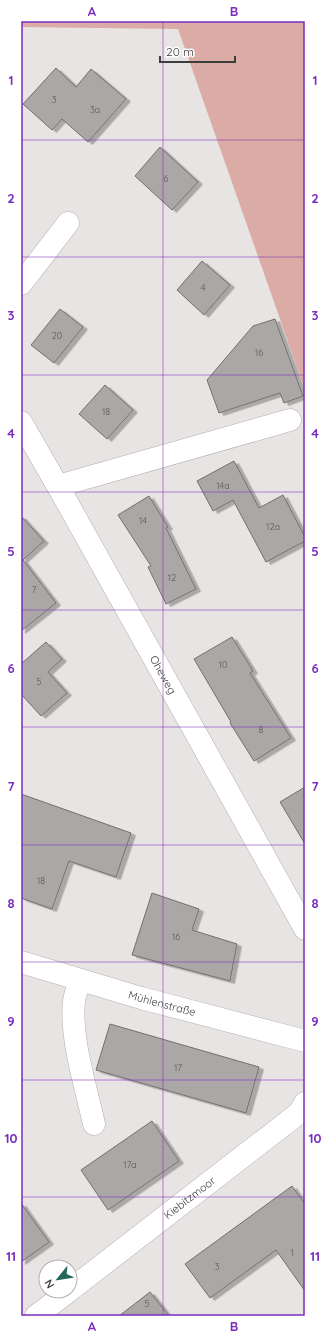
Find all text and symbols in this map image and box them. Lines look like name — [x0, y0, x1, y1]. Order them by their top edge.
text: A — [88, 3, 97, 19]
text: B — [230, 3, 238, 19]
scale bar — [160, 38, 235, 64]
text: 20 m — [166, 44, 194, 59]
text: 1 — [8, 72, 14, 88]
text: 1 — [312, 72, 318, 88]
house number: 3 — [52, 94, 57, 105]
house number: 3a — [90, 104, 100, 115]
house number: 6 — [164, 173, 169, 184]
text: 2 — [7, 190, 15, 206]
text: 2 — [311, 190, 319, 206]
house number: 4 — [201, 282, 206, 293]
text: 3 — [8, 307, 15, 323]
text: 3 — [312, 307, 319, 323]
house number: 20 — [52, 330, 62, 341]
house number: 16 — [255, 347, 263, 358]
house number: 18 — [102, 406, 110, 417]
text: 4 — [7, 425, 15, 441]
text: 4 — [311, 425, 319, 441]
house number: 14a — [216, 480, 230, 491]
house number: 14 — [139, 515, 147, 526]
house number: 12a — [266, 521, 280, 532]
text: 5 — [7, 543, 15, 559]
text: 5 — [311, 543, 319, 559]
house number: 12 — [168, 572, 176, 583]
house number: 7 — [32, 584, 37, 595]
street label: Oheweg — [147, 653, 180, 697]
house number: 10 — [219, 659, 227, 670]
text: 6 — [7, 660, 15, 676]
text: 6 — [311, 660, 319, 676]
house number: 5 — [37, 676, 42, 687]
house number: 8 — [259, 724, 264, 735]
text: 7 — [7, 778, 15, 794]
text: 7 — [311, 778, 319, 794]
house number: 18 — [37, 875, 45, 886]
text: 8 — [7, 895, 15, 911]
text: 8 — [311, 895, 319, 911]
house number: 16 — [172, 931, 180, 942]
street label: Mühlenstraße — [127, 988, 197, 1019]
text: 9 — [7, 1013, 15, 1029]
text: 9 — [311, 1013, 319, 1029]
house number: 17 — [174, 1062, 182, 1073]
text: 10 — [4, 1130, 18, 1146]
text: 10 — [308, 1130, 322, 1146]
house number: 17a — [123, 1159, 137, 1170]
street label: Kiebitzmoor — [161, 1173, 219, 1222]
house number: 1 — [290, 1247, 294, 1258]
text: 11 — [6, 1248, 16, 1264]
text: 11 — [310, 1248, 320, 1264]
north arrow — [38, 1259, 78, 1299]
house number: 3 — [215, 1261, 220, 1272]
text: N — [41, 1277, 57, 1291]
house number: 5 — [145, 1298, 150, 1309]
text: A — [88, 1318, 97, 1334]
text: B — [230, 1318, 238, 1334]

